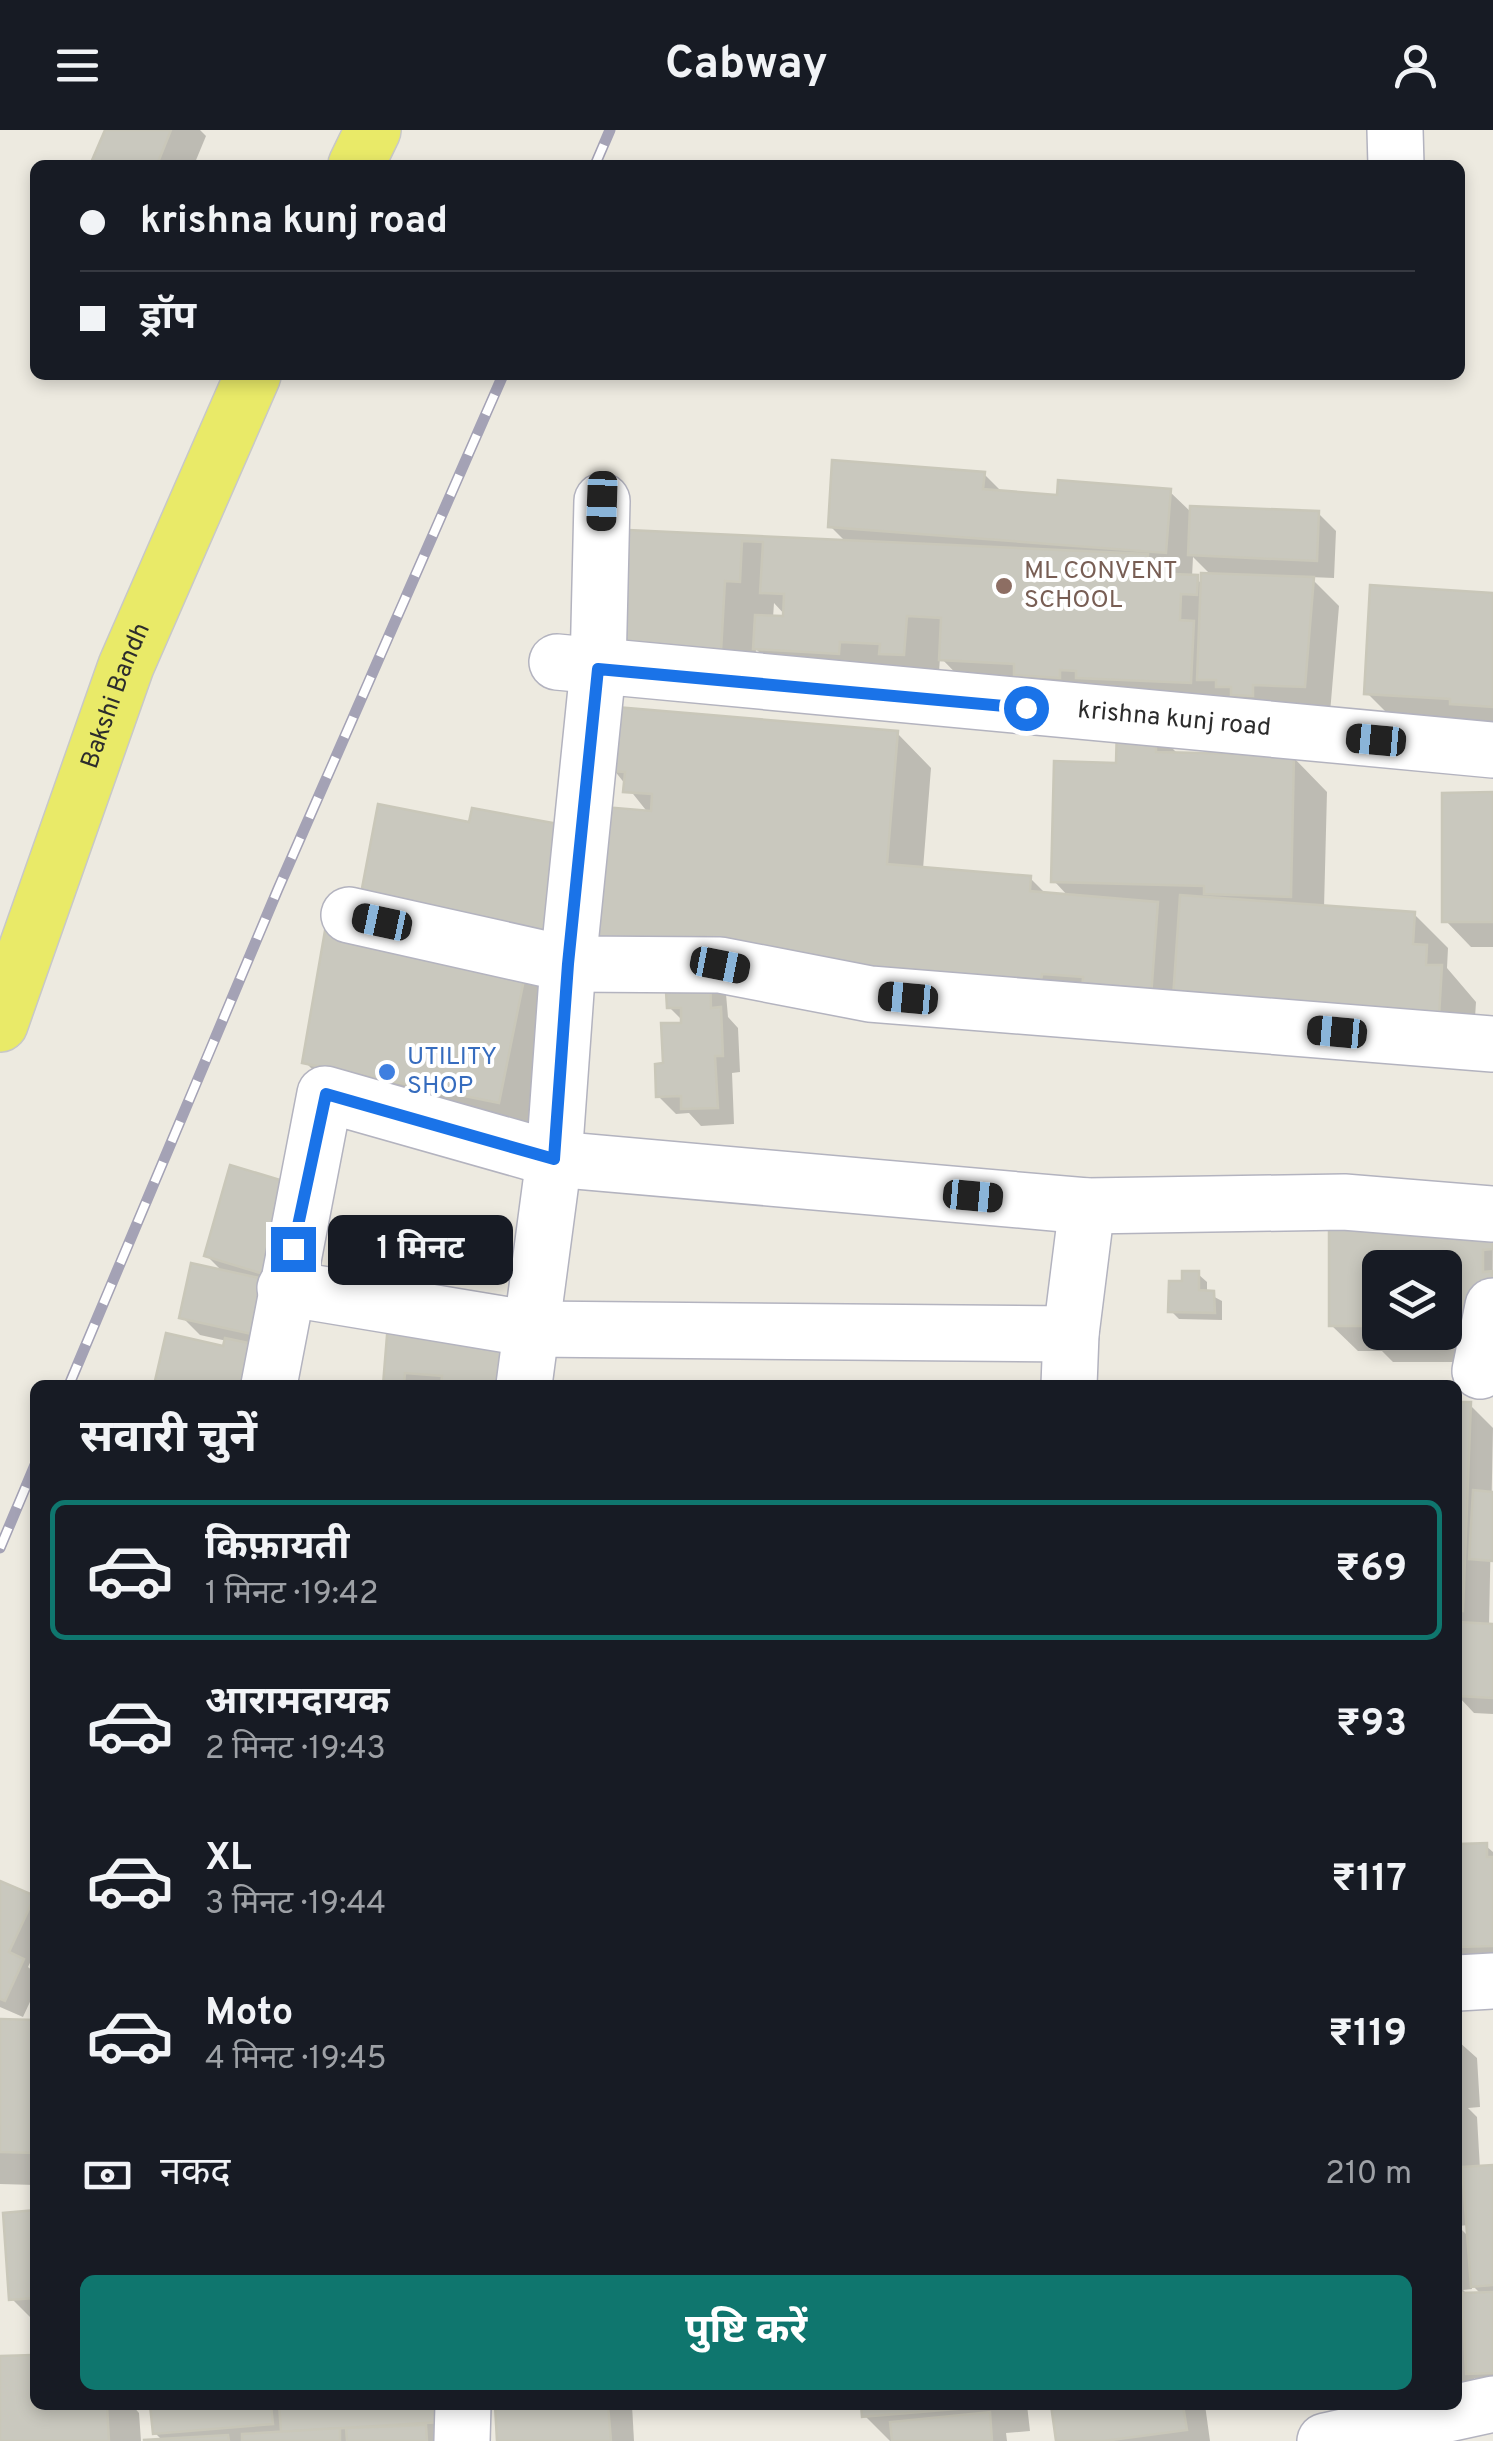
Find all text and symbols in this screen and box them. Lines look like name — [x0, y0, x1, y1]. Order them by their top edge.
text: Cabway — [665, 37, 828, 94]
icon: menu — [50, 38, 105, 93]
icon: person — [1388, 38, 1443, 93]
text: krishna kunj road — [140, 198, 448, 247]
text: ड्रॉप — [140, 294, 196, 343]
car — [586, 470, 618, 532]
place label: ML CONVENT SCHOOL — [1024, 556, 1178, 617]
marker: ML CONVENT SCHOOL — [993, 575, 1015, 597]
street label: Bakshi Bandh — [75, 618, 159, 773]
route start — [1004, 686, 1049, 731]
street label: krishna kunj road — [1076, 695, 1272, 745]
car — [1345, 722, 1407, 758]
car — [350, 901, 414, 943]
car — [688, 945, 752, 985]
car — [877, 980, 939, 1016]
car — [1306, 1014, 1368, 1050]
place label: UTILITY SHOP — [407, 1042, 497, 1103]
marker: UTILITY SHOP — [376, 1061, 398, 1083]
car — [942, 1178, 1004, 1214]
callout: 1 मिनट — [328, 1214, 513, 1284]
route end — [271, 1227, 316, 1272]
text: 1 मिनट — [377, 1230, 464, 1270]
map controls — [1362, 1250, 1462, 1350]
button: layers — [1362, 1250, 1462, 1350]
text: सवारी चुनें — [80, 1411, 257, 1468]
text: किफ़ायती — [205, 1524, 349, 1573]
icon: car — [85, 1525, 175, 1615]
text: ₹69 — [1335, 1546, 1407, 1595]
text: 1 मिनट · 19:42 — [205, 1575, 379, 1615]
text: आरामदायक — [205, 1679, 389, 1728]
icon: car — [85, 1680, 175, 1770]
text: ₹93 — [1336, 1701, 1407, 1750]
text: 2 मिनट · 19:43 — [205, 1730, 386, 1770]
icon: car — [85, 1835, 175, 1925]
text: XL — [205, 1835, 252, 1884]
text: ₹117 — [1331, 1856, 1407, 1905]
text: 3 मिनट · 19:44 — [205, 1885, 386, 1925]
icon: car — [85, 1990, 175, 2080]
text: Moto — [205, 1990, 293, 2039]
text: ₹119 — [1328, 2011, 1407, 2060]
text: 4 मिनट · 19:45 — [205, 2040, 387, 2080]
icon: cash — [80, 2148, 135, 2203]
text: नकद — [160, 2150, 230, 2199]
text: 210 m — [1325, 2155, 1412, 2195]
button: पुष्टि करें — [80, 2275, 1412, 2390]

